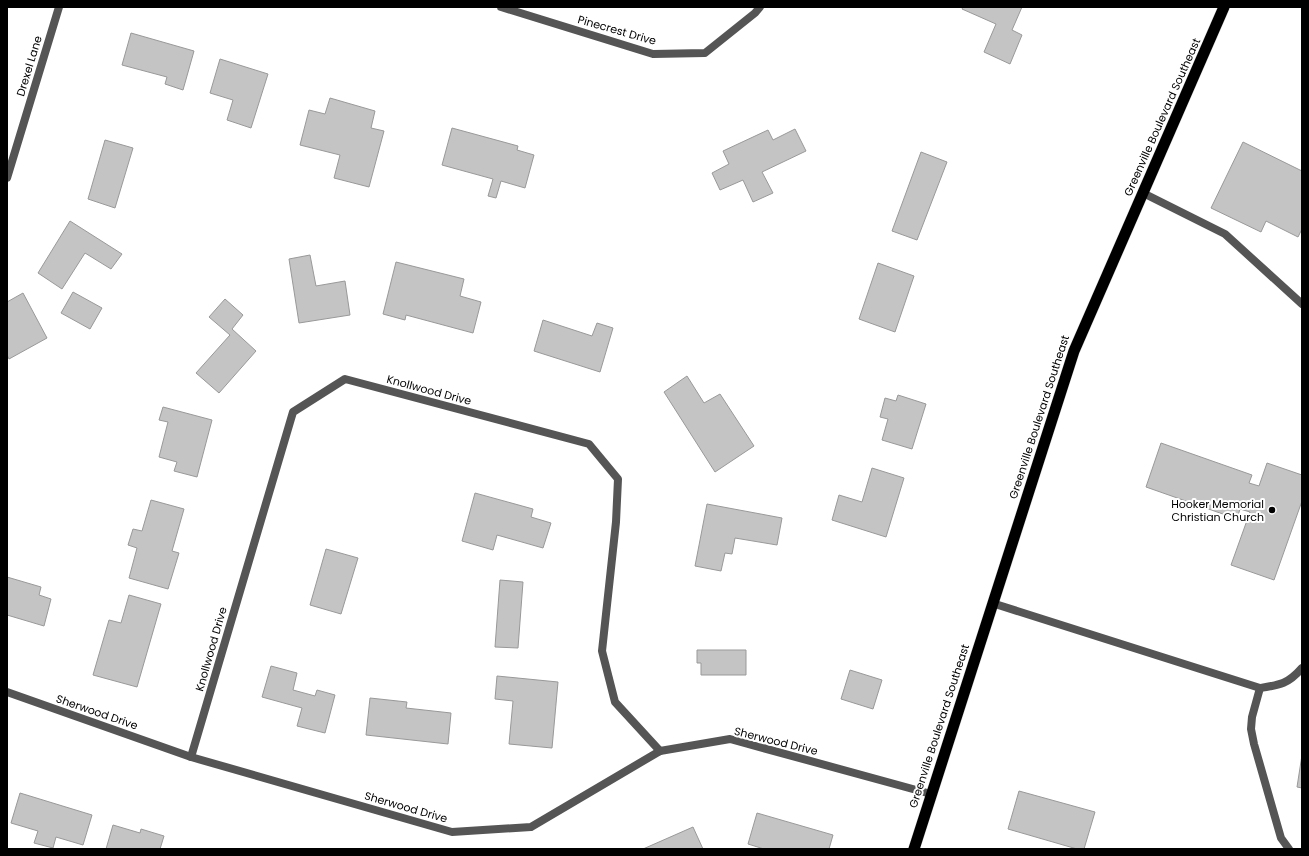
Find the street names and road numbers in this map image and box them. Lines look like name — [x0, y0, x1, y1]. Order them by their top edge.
street label: Pinecrest Drive — [576, 11, 658, 49]
street label: Drexel Lane — [12, 34, 46, 98]
street label: Greenville Boulevard Southeast — [1120, 35, 1204, 199]
street label: Greenville Boulevard Southeast — [1005, 333, 1073, 501]
street label: Knollwood Drive — [385, 371, 473, 409]
street label: Knollwood Drive — [191, 605, 231, 693]
street label: Greenville Boulevard Southeast — [905, 642, 973, 810]
street label: Sherwood Drive — [54, 691, 140, 734]
street label: Sherwood Drive — [733, 723, 820, 759]
street label: Sherwood Drive — [363, 788, 449, 827]

